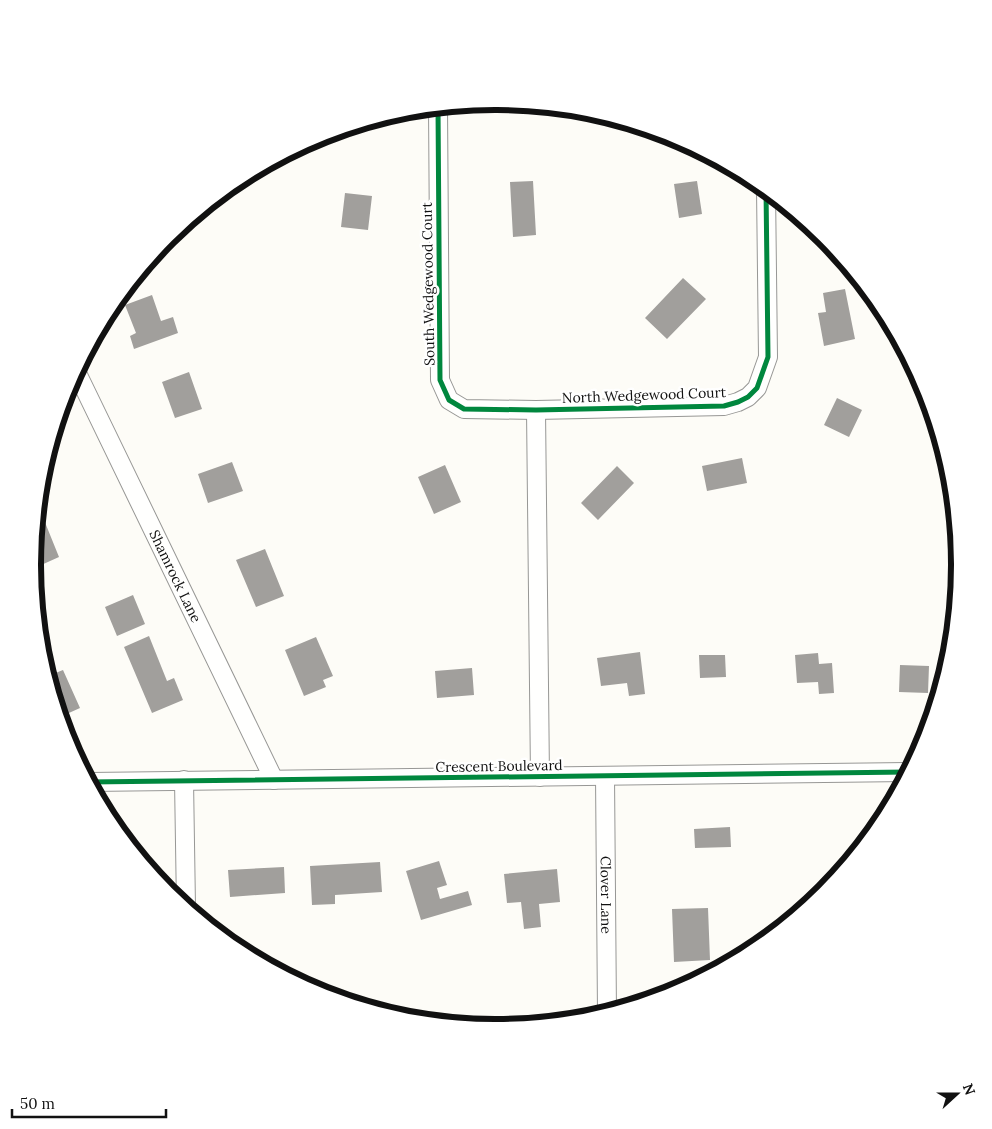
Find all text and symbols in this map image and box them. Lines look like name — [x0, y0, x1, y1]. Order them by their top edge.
street label: South Wedgewood Court — [418, 201, 438, 366]
street label: North Wedgewood Court — [562, 383, 727, 407]
street label: Shamrock Lane — [145, 527, 206, 626]
street label: Crescent Boulevard — [435, 756, 563, 776]
street label: Clover Lane — [597, 856, 615, 934]
north arrow — [932, 1069, 982, 1119]
text: N — [959, 1081, 980, 1098]
scale bar — [12, 1086, 166, 1118]
text: 50 m — [20, 1094, 55, 1113]

